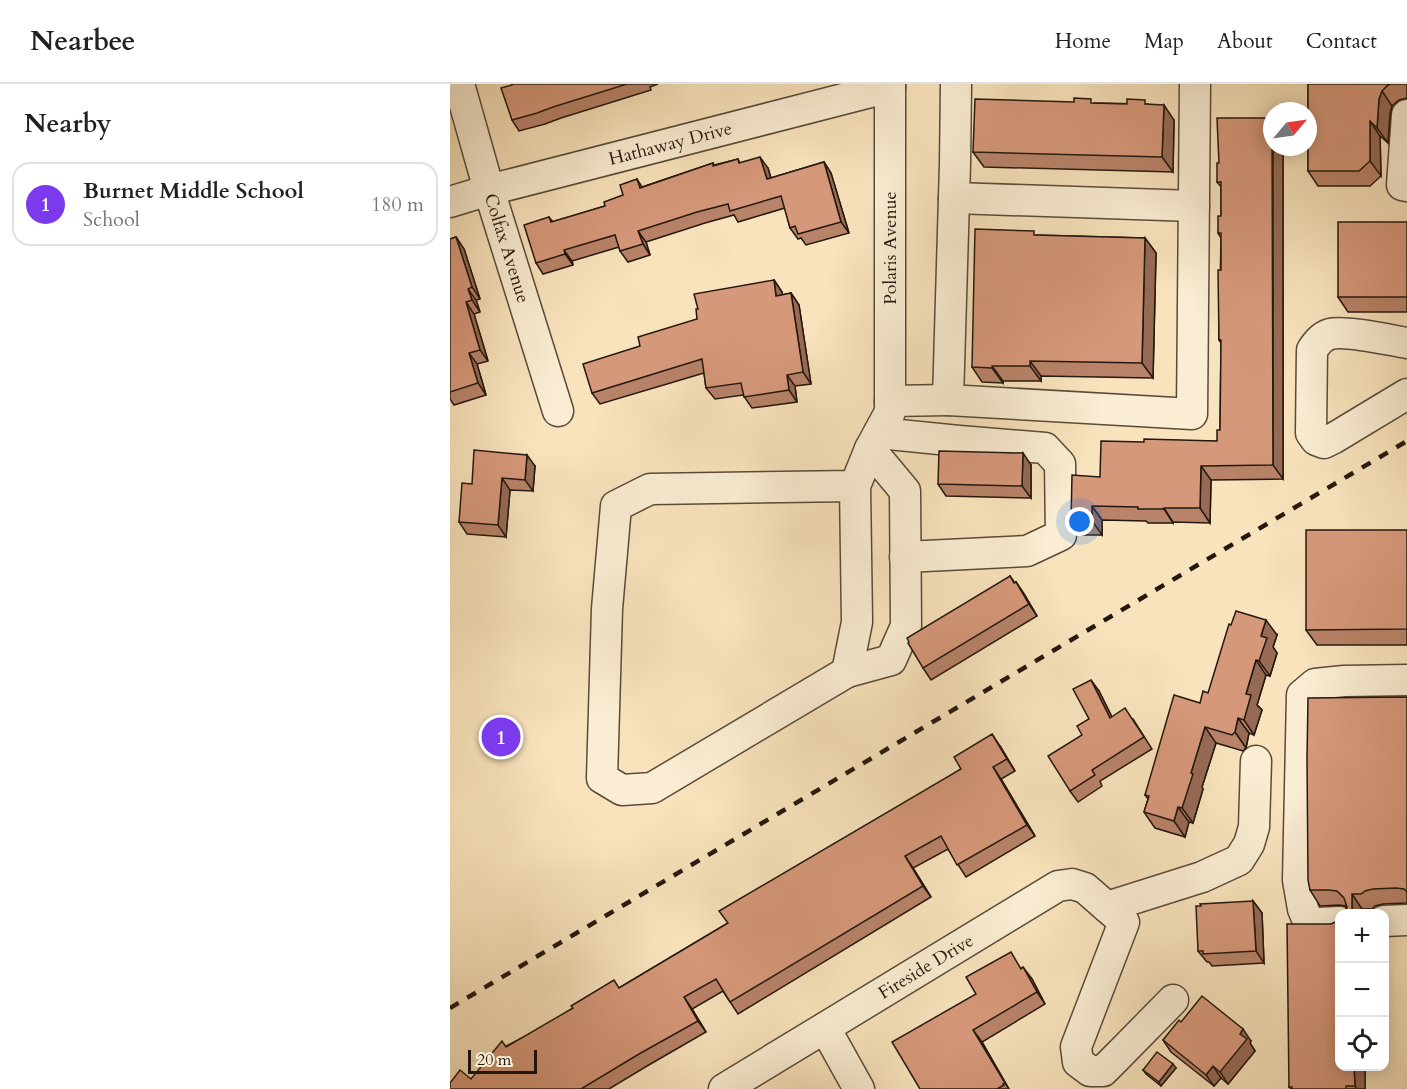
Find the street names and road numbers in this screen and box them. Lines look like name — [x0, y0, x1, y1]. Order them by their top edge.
street label: Hathaway Drive — [606, 116, 735, 172]
street label: Colfax Avenue — [478, 190, 536, 306]
street label: Polaris Avenue — [878, 191, 903, 305]
street label: Fireside Drive — [874, 928, 978, 1005]

